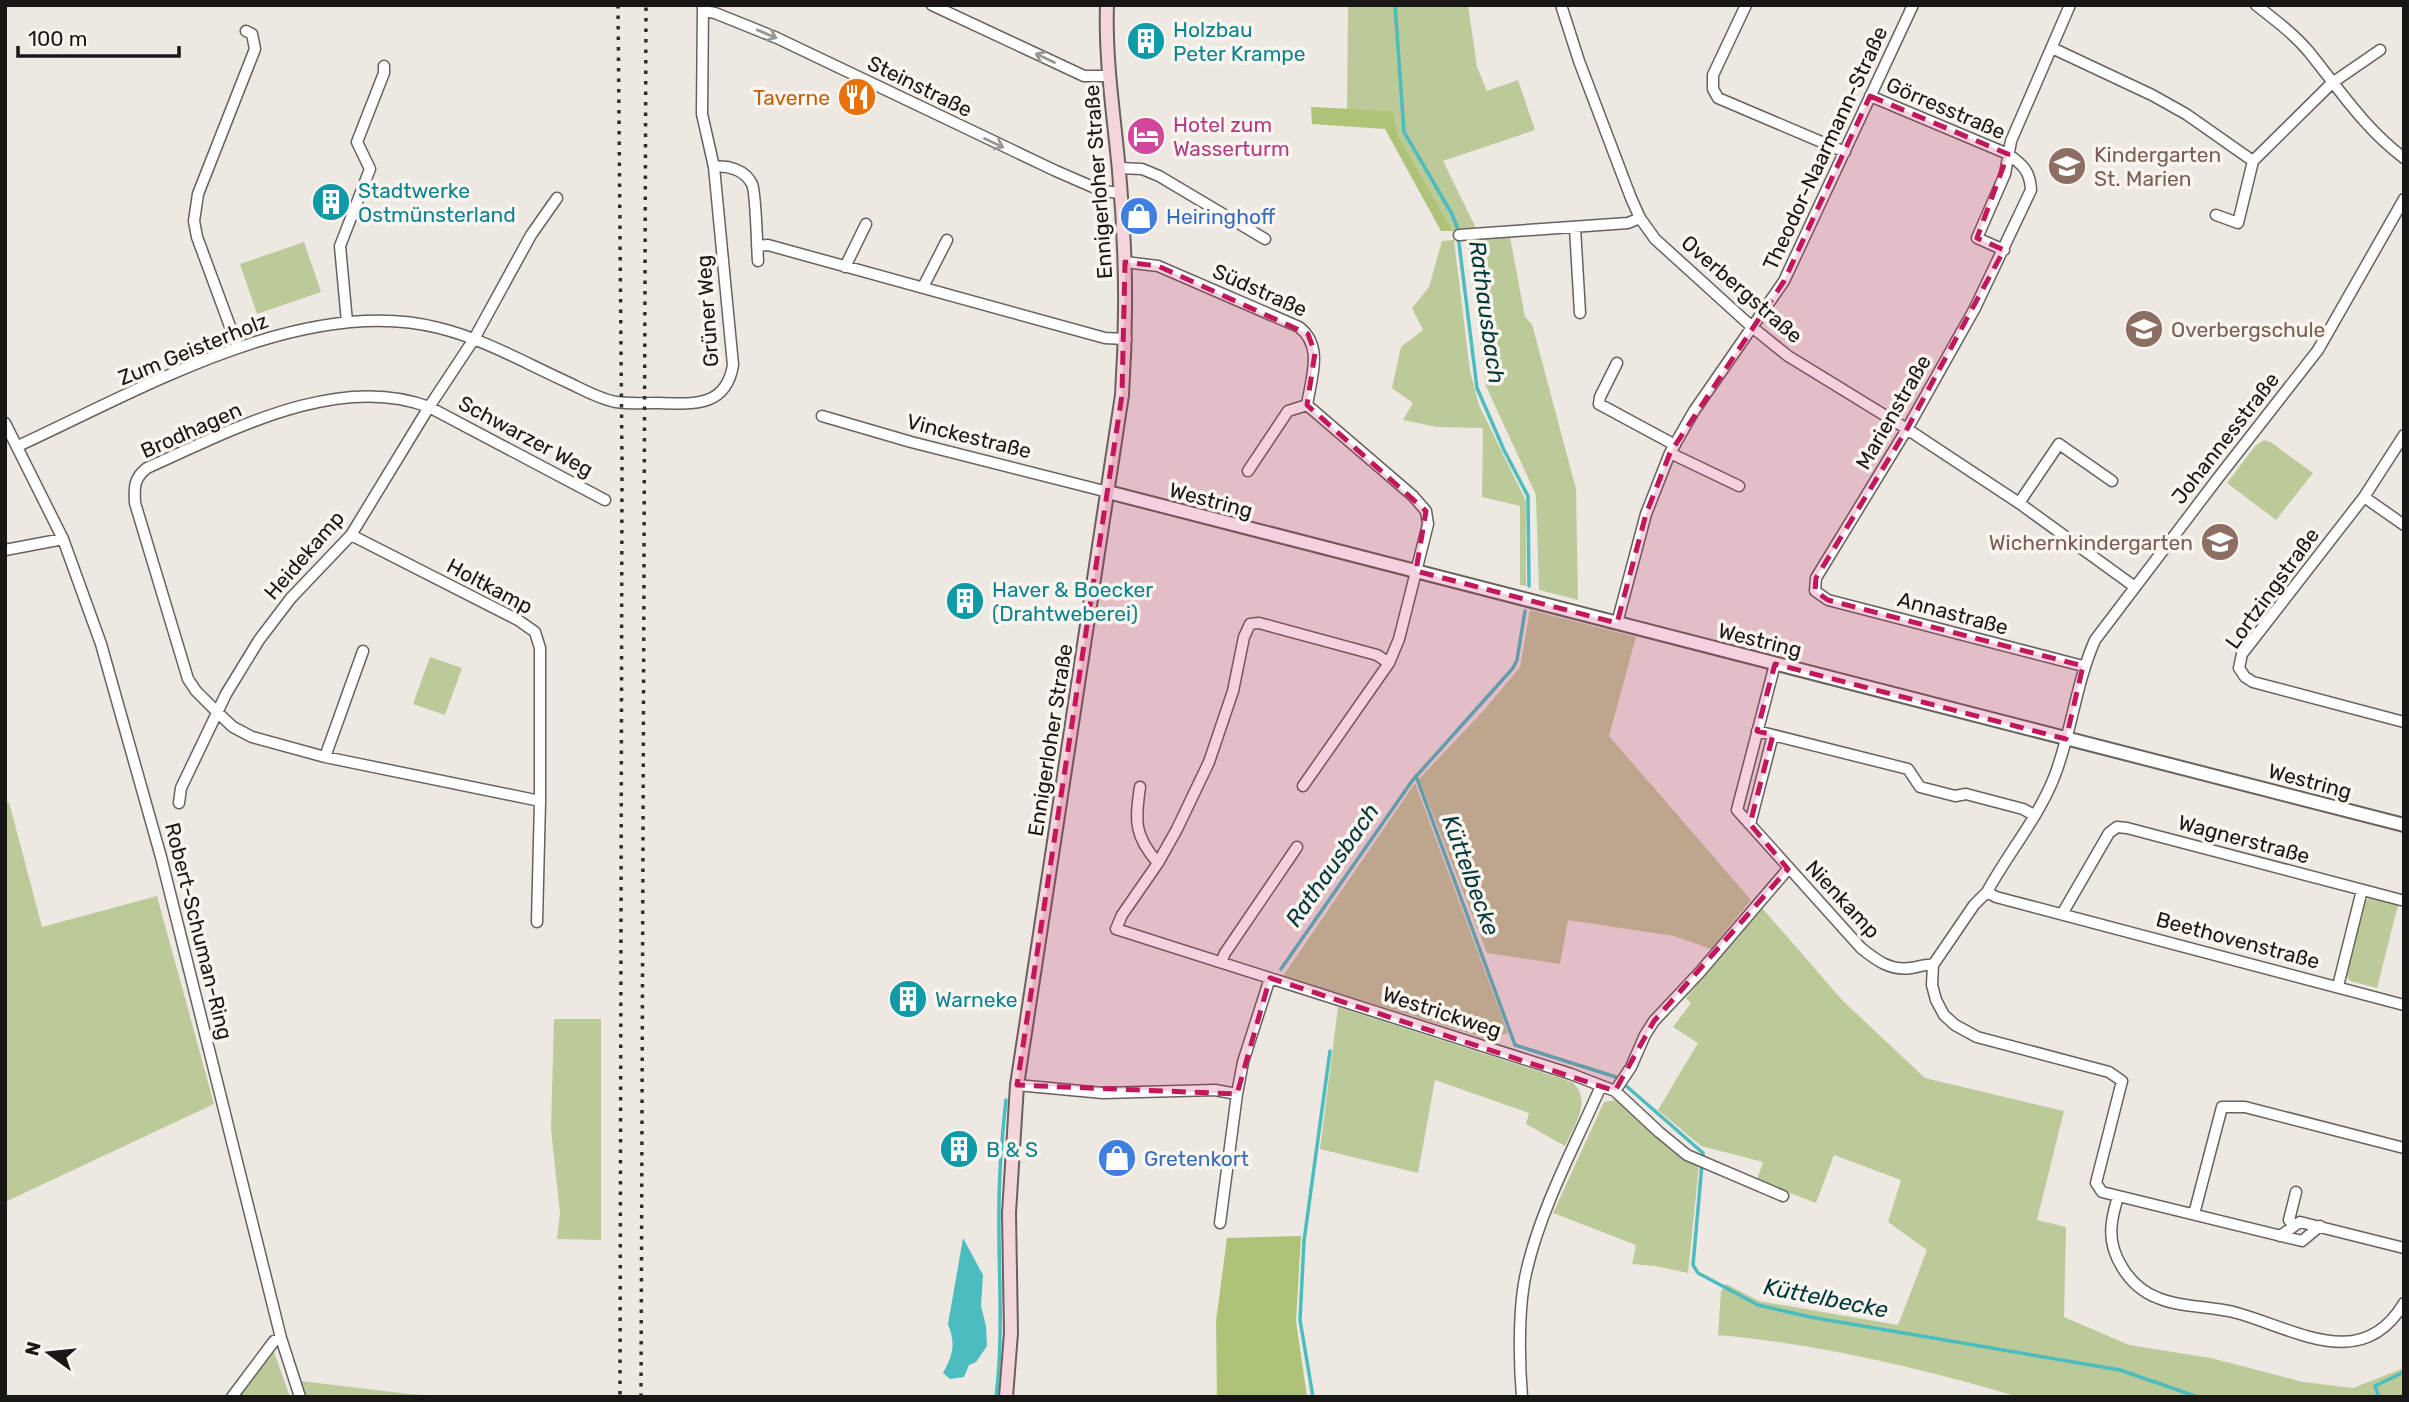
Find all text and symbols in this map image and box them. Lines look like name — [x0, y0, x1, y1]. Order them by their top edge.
scale bar — [18, 14, 178, 58]
place label: Holzbau Peter Krampe — [1173, 17, 1306, 66]
building icon: Holzbau Peter Krampe — [1125, 20, 1167, 62]
street label: Theodor-Naarmann-Straße — [1757, 22, 1893, 274]
text: 100 m — [28, 26, 87, 51]
one-way arrow — [756, 28, 777, 41]
street label: Steinstraße — [864, 50, 976, 122]
one-way arrow — [1035, 51, 1056, 64]
street label: Görresstraße — [1883, 72, 2009, 144]
restaurant icon: Taverne — [836, 76, 878, 118]
street label: Ennigerloher Straße — [1079, 84, 1117, 280]
place label: Taverne — [753, 85, 830, 110]
place label: Hotel zum Wasserturm — [1173, 112, 1290, 161]
hotel icon: Hotel zum Wasserturm — [1125, 115, 1167, 157]
one-way arrow — [984, 137, 1005, 150]
place label: Kindergarten St. Marien — [2094, 142, 2221, 191]
school or university icon: Kindergarten St. Marien — [2046, 145, 2088, 187]
place label: Stadtwerke Ostmünsterland — [358, 178, 516, 227]
building icon: Stadtwerke Ostmünsterland — [310, 181, 352, 223]
shop icon: Heiringhoff — [1118, 195, 1160, 237]
place label: Heiringhoff — [1166, 204, 1276, 229]
street label: Overbergstraße — [1676, 230, 1808, 348]
water label: Rathausbach — [1463, 239, 1511, 385]
street label: Grüner Weg — [691, 254, 723, 368]
street label: Südstraße — [1209, 258, 1311, 322]
street label: Zum Geisterholz — [115, 308, 271, 390]
school or university icon: Overbergschule — [2123, 308, 2165, 350]
place label: Overbergschule — [2171, 317, 2325, 342]
street label: Marienstraße — [1850, 350, 1936, 474]
street label: Johannesstraße — [2166, 367, 2284, 509]
street label: Schwarzer Weg — [454, 390, 598, 482]
street label: Brodhagen — [137, 397, 245, 463]
street label: Vinckestraße — [904, 408, 1034, 464]
street label: Westring — [1167, 477, 1255, 523]
street label: Heidekamp — [259, 505, 349, 605]
school or university icon: Wichernkindergarten — [2199, 521, 2241, 563]
street label: Lortzingstraße — [2220, 523, 2324, 653]
place label: Wichernkindergarten — [1989, 530, 2193, 555]
street label: Holtkamp — [443, 553, 537, 619]
place label: Haver & Boecker (Drahtweberei) — [992, 577, 1153, 626]
building icon: Haver & Boecker (Drahtweberei) — [944, 580, 986, 622]
street label: Annastraße — [1895, 586, 2011, 640]
street label: Westring — [1716, 618, 1804, 662]
street label: Ennigerloher Straße — [1022, 642, 1078, 838]
street label: Westring — [2266, 758, 2354, 804]
water label: Rathausbach — [1279, 798, 1385, 932]
street label: Wagnerstraße — [2175, 809, 2313, 869]
water label: Küttelbecke — [1436, 811, 1506, 939]
street label: Robert-Schuman-Ring — [160, 820, 238, 1042]
street label: Nienkamp — [1801, 855, 1885, 943]
street label: Beethovenstraße — [2153, 906, 2323, 974]
building icon: Warneke — [887, 978, 929, 1020]
street label: Westrickweg — [1379, 981, 1505, 1043]
place label: Warneke — [935, 987, 1018, 1012]
building icon: B & S — [938, 1128, 980, 1170]
place label: B & S — [986, 1137, 1038, 1162]
shop icon: Gretenkort — [1096, 1137, 1138, 1179]
place label: Gretenkort — [1144, 1146, 1249, 1171]
water label: Küttelbecke — [1761, 1272, 1891, 1324]
north arrow — [14, 1318, 84, 1388]
text: N — [20, 1339, 46, 1358]

